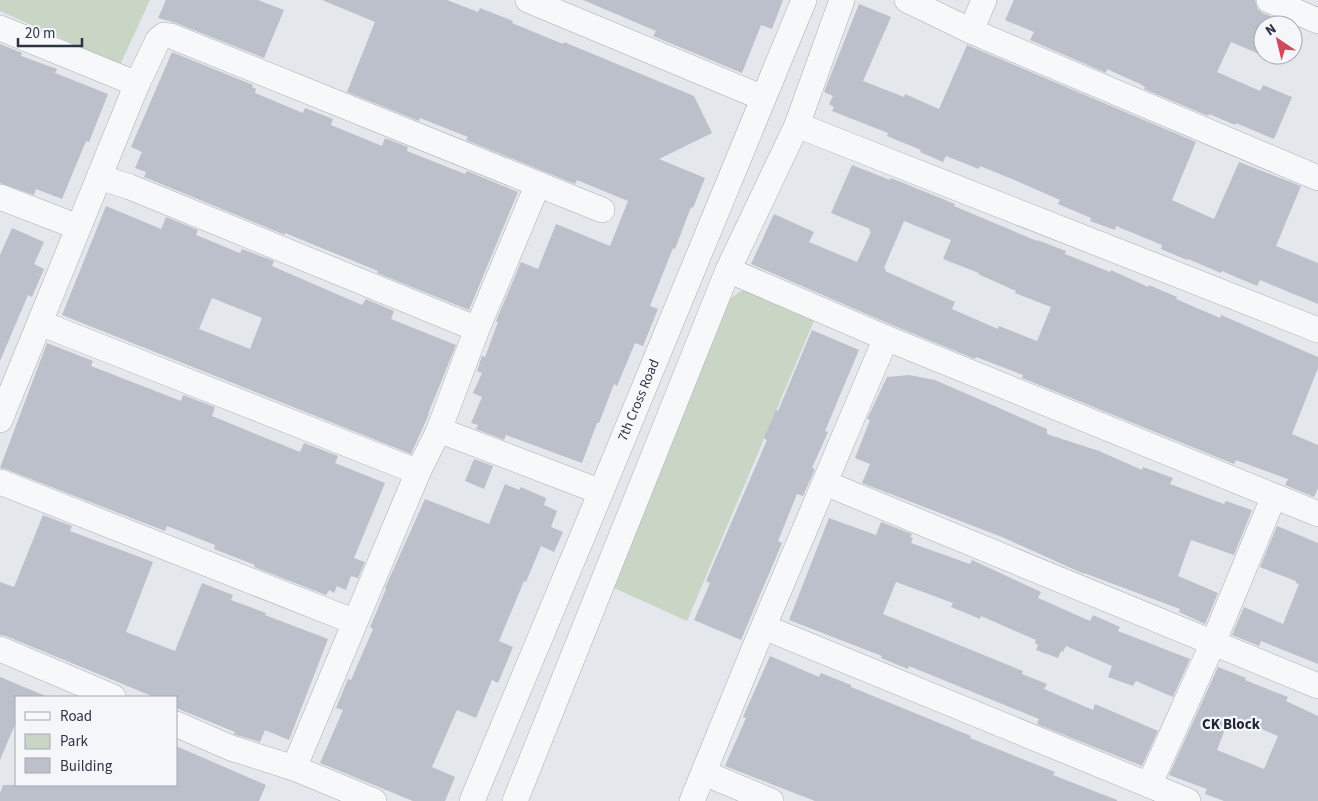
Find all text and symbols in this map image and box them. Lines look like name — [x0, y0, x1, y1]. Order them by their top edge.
scale bar — [18, 15, 81, 47]
north arrow — [1253, 15, 1303, 65]
text: N — [1262, 19, 1281, 41]
text: 20 m — [25, 23, 55, 44]
street label: 7th Cross Road — [613, 356, 665, 444]
legend — [15, 696, 178, 786]
text: Road — [60, 706, 92, 727]
district label: CK Block — [1202, 714, 1261, 735]
text: Park — [60, 731, 89, 752]
text: Building — [60, 756, 113, 777]

